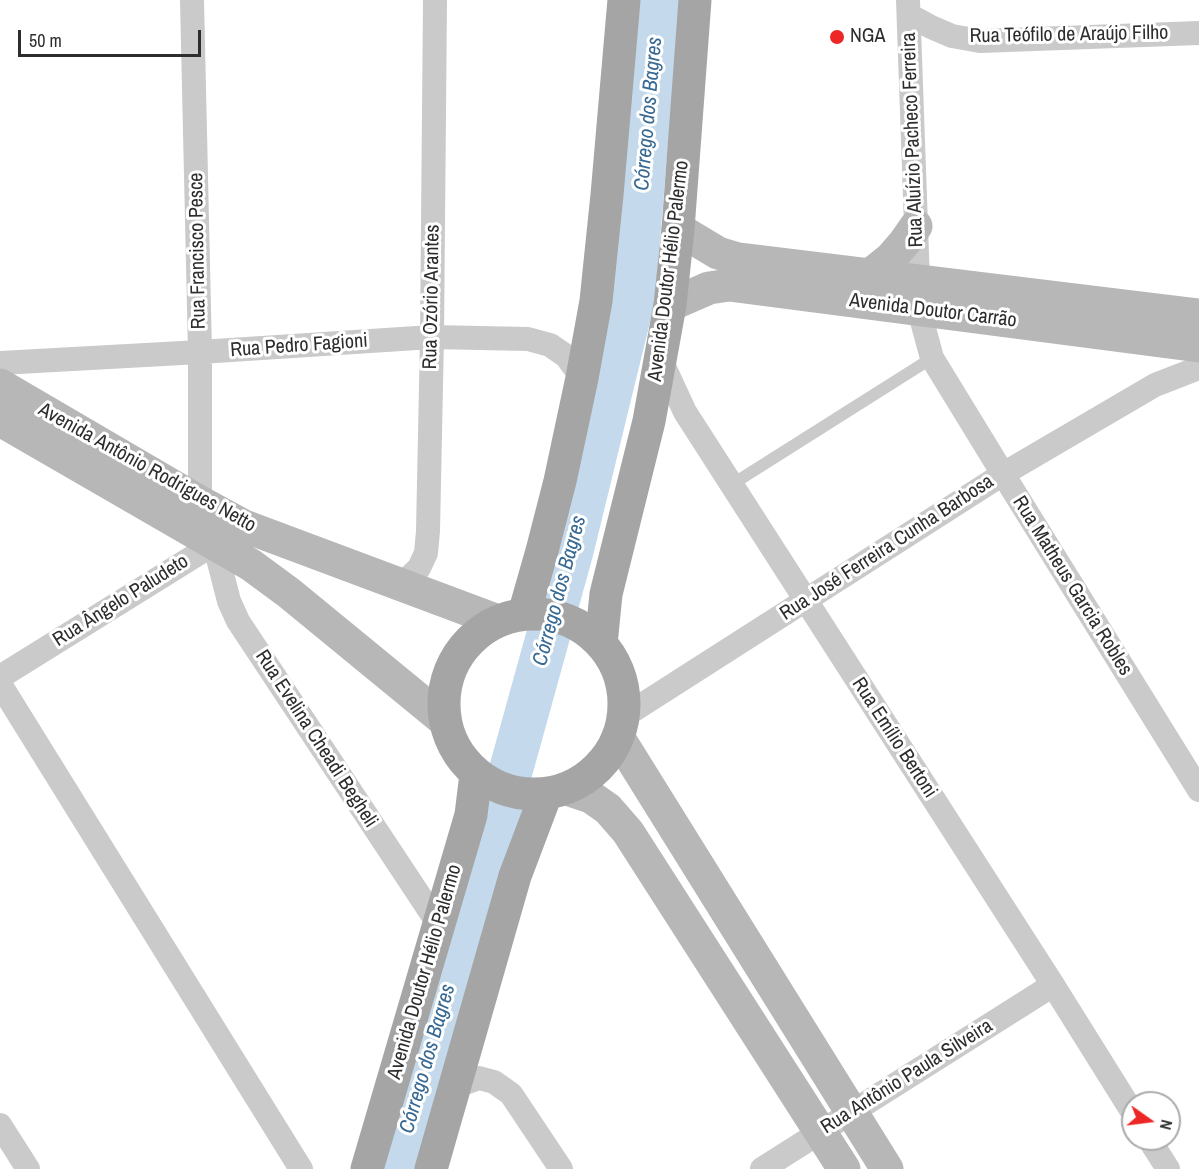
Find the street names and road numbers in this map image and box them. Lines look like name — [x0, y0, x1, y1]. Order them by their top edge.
street label: Rua Teófilo de Araújo Filho — [969, 21, 1169, 49]
street label: Rua Aluízio Pacheco Ferreira — [897, 32, 929, 248]
street label: Avenida Doutor Hélio Palermo — [644, 159, 694, 383]
street label: Rua Francisco Pesce — [185, 172, 211, 330]
street label: Rua Ozório Arantes — [419, 224, 445, 370]
street label: Avenida Doutor Carrão — [848, 289, 1018, 333]
street label: Rua Pedro Fagioni — [229, 329, 369, 363]
street label: Avenida Antônio Rodrigues Netto — [34, 398, 260, 538]
street label: Rua José Ferreira Cunha Barbosa — [776, 470, 998, 626]
street label: Rua Matheus Garcia Robles — [1007, 492, 1137, 680]
street label: Rua Ângelo Paludeto — [49, 550, 193, 652]
street label: Rua Evelina Cheadi Begheli — [250, 646, 382, 832]
street label: Rua Emílio Bertoni — [846, 673, 942, 803]
street label: Avenida Doutor Hélio Palermo — [383, 862, 467, 1082]
street label: Rua Antônio Paula Silveira — [817, 1014, 997, 1140]

